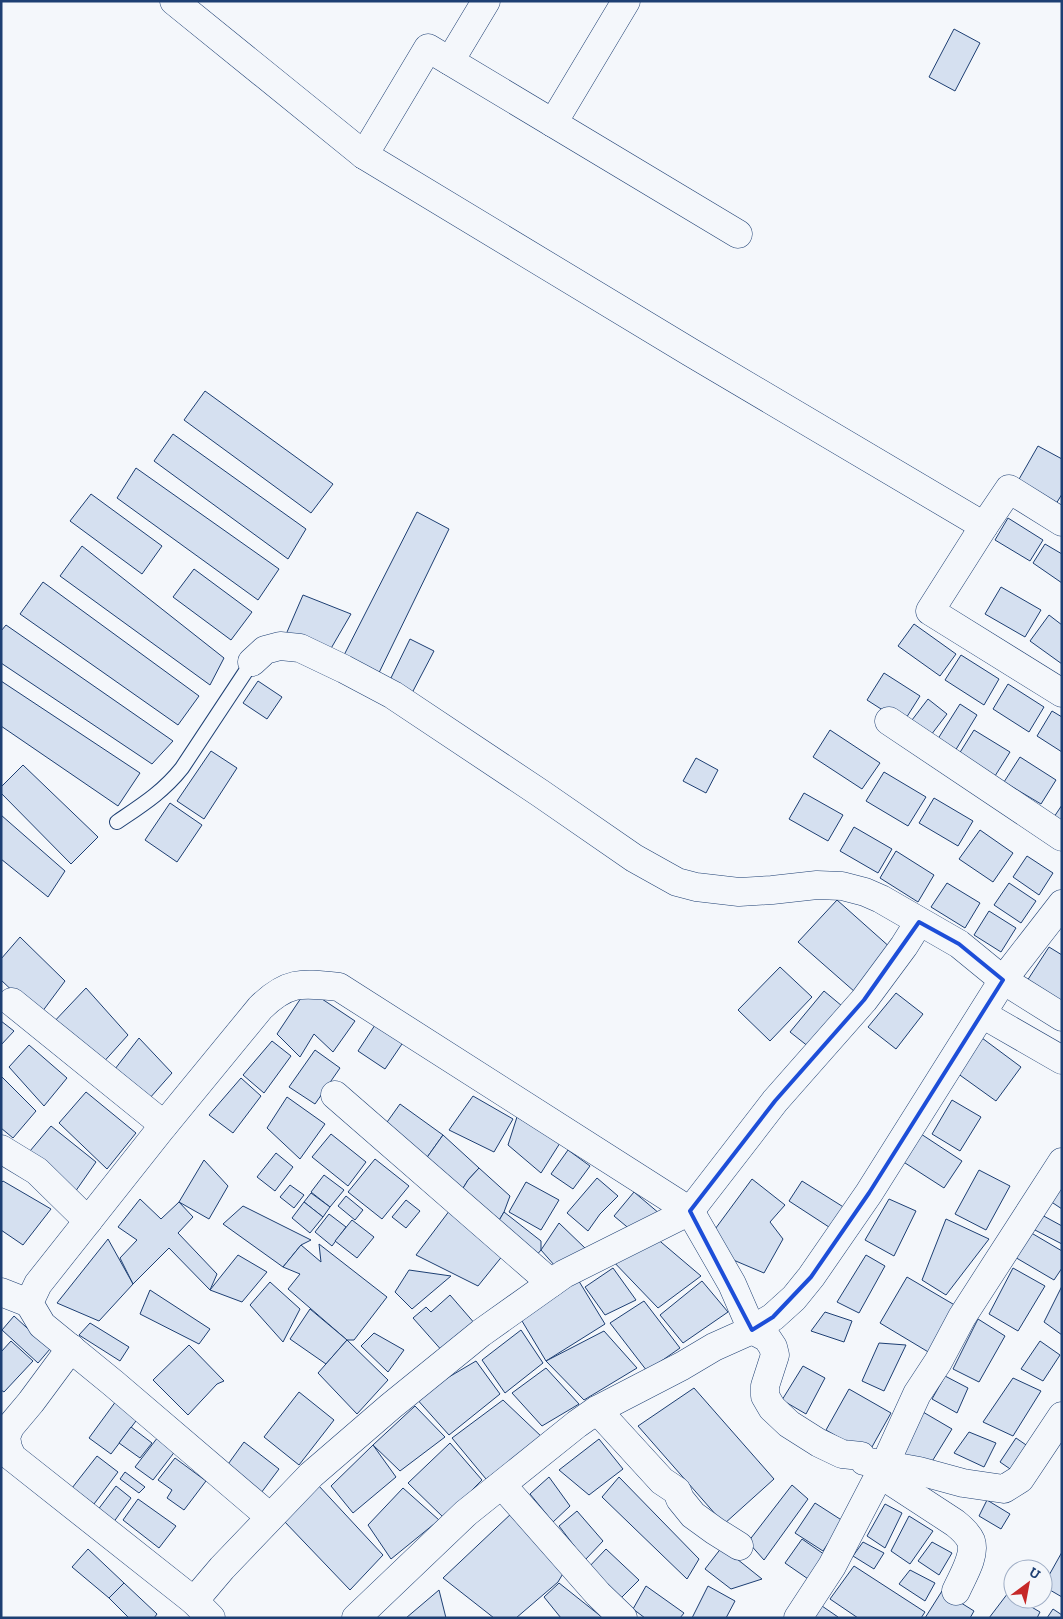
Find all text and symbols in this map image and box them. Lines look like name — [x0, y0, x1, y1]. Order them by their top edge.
north arrow — [1003, 1559, 1053, 1609]
text: U — [1026, 1564, 1043, 1583]

